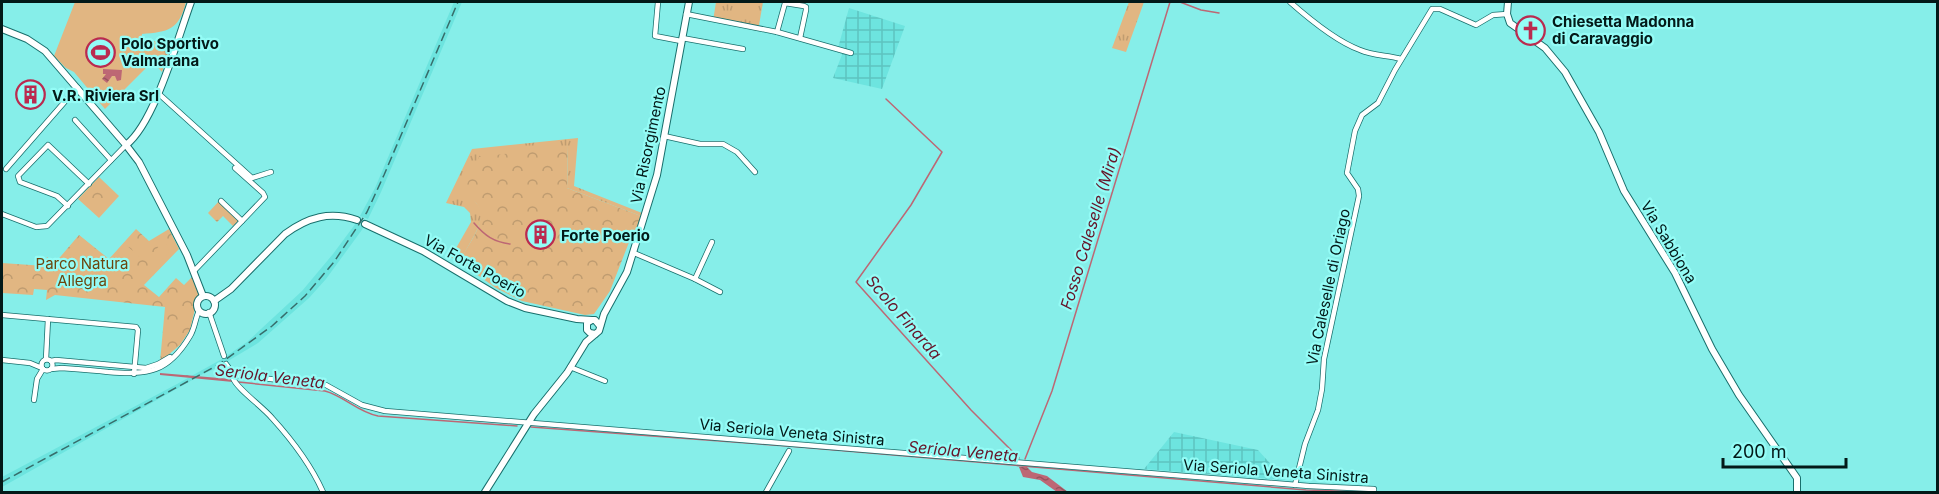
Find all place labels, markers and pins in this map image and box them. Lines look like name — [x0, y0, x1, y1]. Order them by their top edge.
place label: Chiesetta Madonna di Caravaggio — [1552, 12, 1694, 48]
church icon: Chiesetta Madonna di Caravaggio — [1515, 14, 1547, 46]
place label: Polo Sportivo Valmarana — [121, 34, 219, 70]
sports icon: Polo Sportivo Valmarana — [84, 36, 116, 68]
building icon: V.R. Riviera Srl — [15, 79, 47, 111]
place label: V.R. Riviera Srl — [52, 86, 159, 105]
building icon: Forte Poerio — [524, 219, 556, 251]
place label: Forte Poerio — [561, 226, 650, 245]

